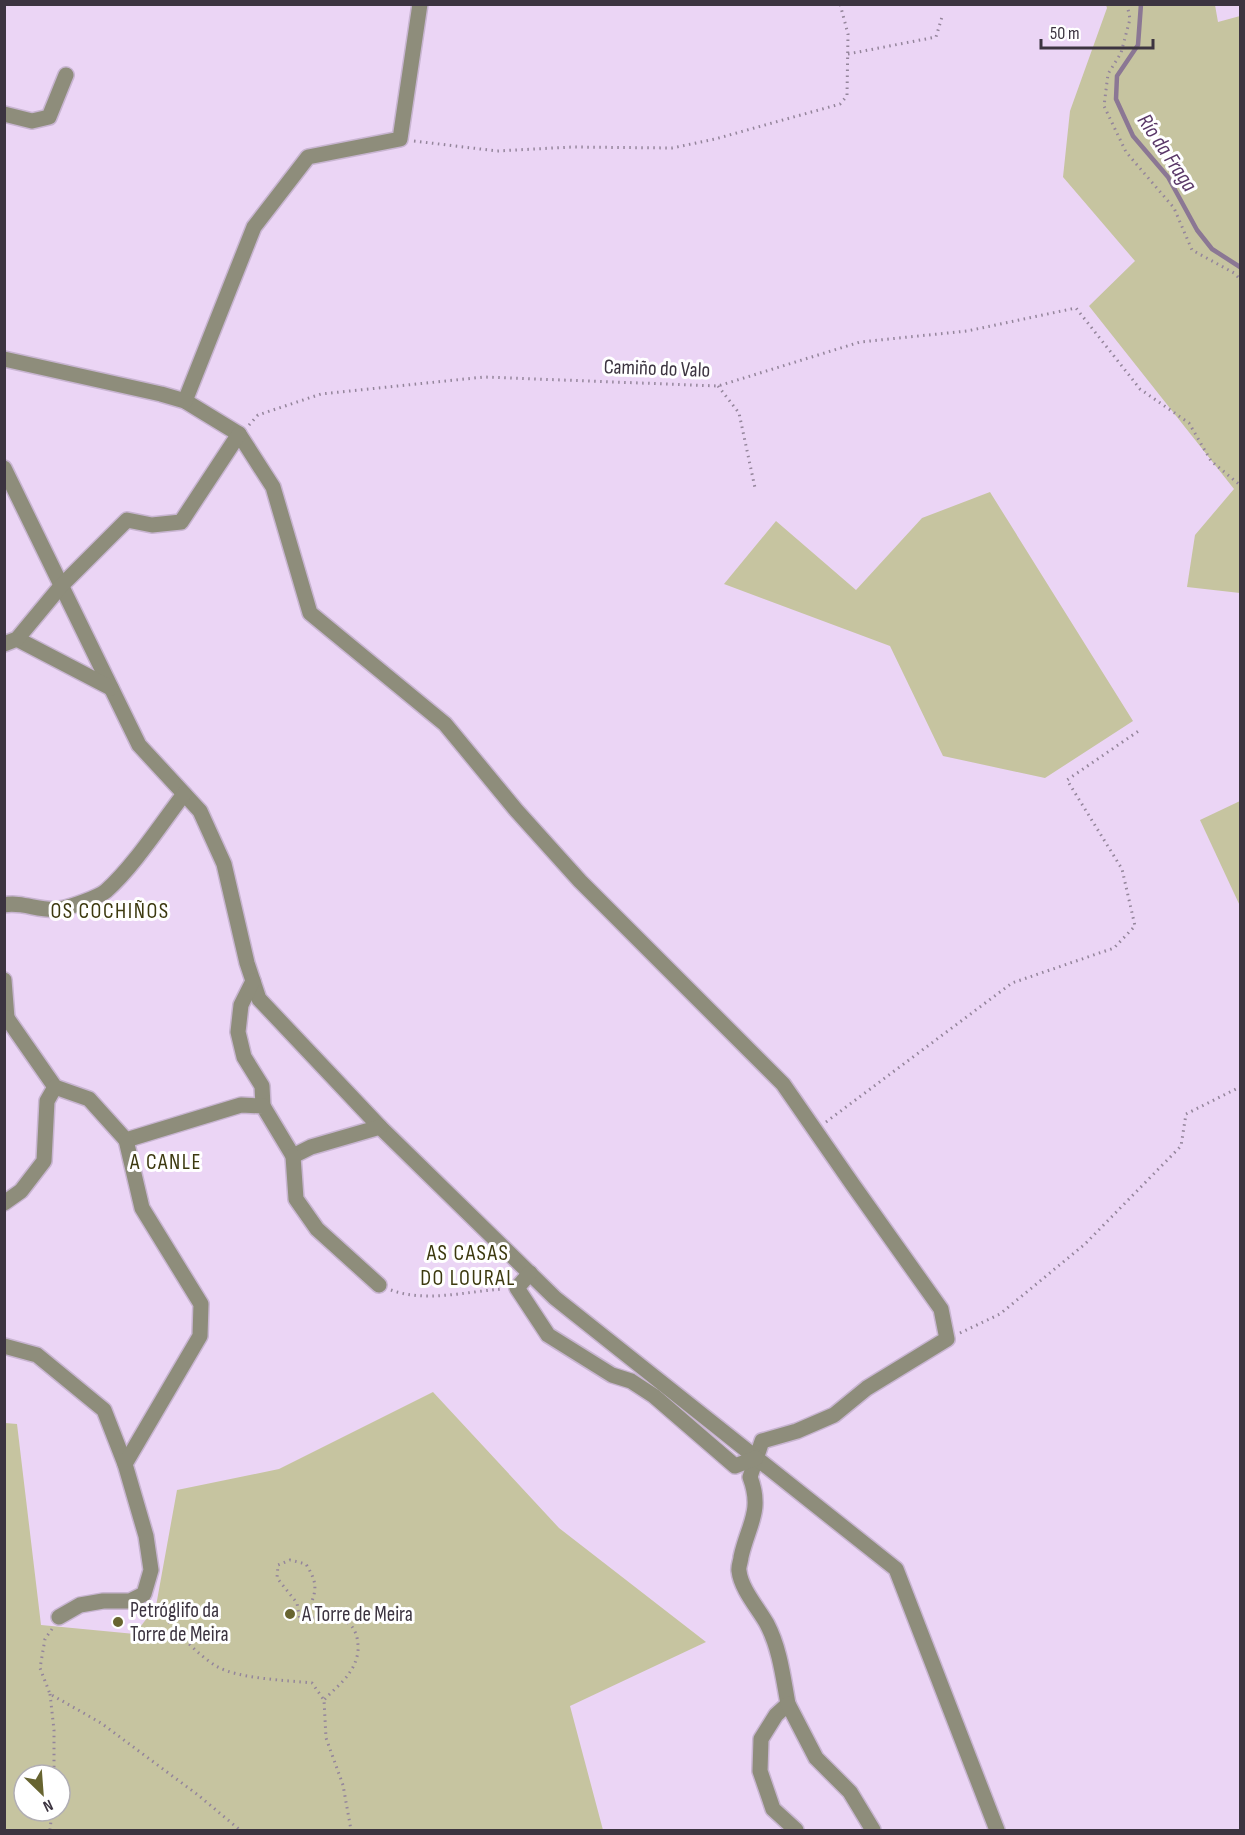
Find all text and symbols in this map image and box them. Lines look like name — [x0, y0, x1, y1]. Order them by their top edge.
scale bar — [1041, 12, 1154, 50]
text: 50 m — [1050, 23, 1080, 44]
water label: Río da Fraga — [1131, 109, 1203, 197]
street label: Camiño do Valo — [603, 354, 711, 383]
district label: OS COCHIÑOS — [50, 898, 170, 925]
district label: A CANLE — [129, 1149, 202, 1176]
district label: AS CASAS DO LOURAL — [420, 1240, 516, 1292]
place label: Petróglifo da Torre de Meira — [130, 1598, 229, 1647]
place label: A Torre de Meira — [301, 1602, 413, 1627]
marker: A Torre de Meira — [283, 1607, 297, 1621]
marker: Petróglifo da Torre de Meira — [111, 1615, 125, 1629]
north arrow — [12, 1763, 72, 1823]
text: N — [40, 1795, 56, 1816]

